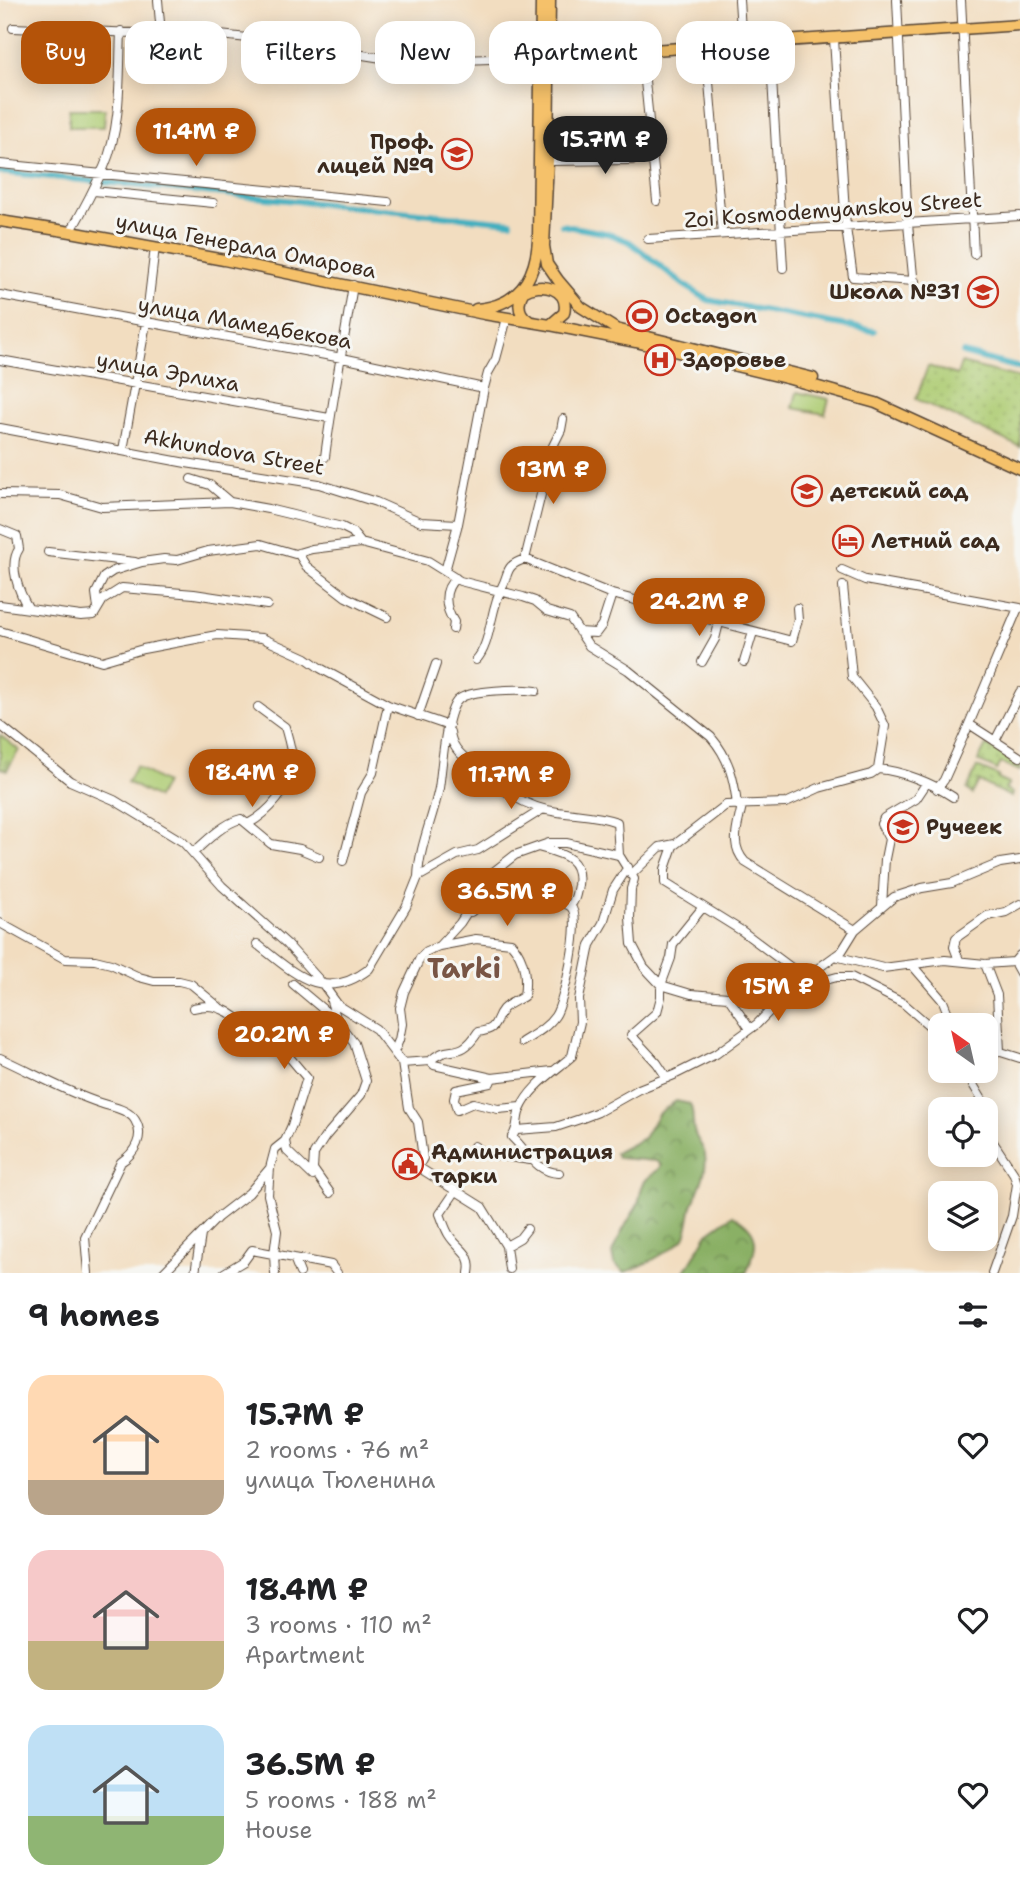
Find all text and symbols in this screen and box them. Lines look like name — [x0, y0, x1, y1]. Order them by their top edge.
chip: Buy — [21, 21, 111, 84]
chip: Rent — [125, 21, 227, 84]
chip: Filters — [241, 21, 361, 84]
chip: New — [375, 21, 475, 84]
chip: Apartment — [489, 21, 662, 84]
chip: House — [676, 21, 795, 84]
pin: 11.4M ₽ — [131, 108, 261, 168]
text: 11.4M ₽ — [152, 116, 240, 146]
pin: 15.7M ₽ — [540, 116, 670, 176]
text: 15.7M ₽ — [559, 124, 651, 154]
place label: Проф. лицей №9 — [317, 128, 434, 180]
school or university icon: Проф. лицей №9 — [440, 137, 474, 171]
street label: Zoi Kosmodemyanskoy Street — [683, 186, 983, 234]
street label: улица Генерала Омарова — [113, 207, 379, 285]
school or university icon: Школа №31 — [966, 275, 1000, 309]
place label: Школа №31 — [829, 278, 960, 306]
street label: улица Мамедбекова — [136, 290, 354, 356]
sports icon: Octagon — [625, 299, 659, 333]
place label: Octagon — [665, 302, 757, 330]
hospital icon: Здоровье — [643, 343, 677, 377]
street label: улица Эрлиха — [94, 346, 242, 398]
place label: Здоровье — [683, 346, 786, 374]
street label: Akhundova Street — [142, 422, 326, 482]
pin: 13M ₽ — [504, 447, 602, 506]
text: 13M ₽ — [516, 454, 590, 484]
school or university icon: детский сад — [790, 474, 824, 508]
place label: детский сад — [830, 477, 969, 505]
hotel icon: Летний сад — [831, 524, 865, 558]
place label: Летний сад — [871, 527, 1000, 555]
pin: 24.2M ₽ — [634, 578, 764, 638]
text: 24.2M ₽ — [649, 586, 749, 616]
pin: 18.4M ₽ — [187, 750, 317, 809]
pin: 11.7M ₽ — [446, 752, 576, 811]
text: 18.4M ₽ — [205, 757, 299, 787]
text: 11.7M ₽ — [467, 759, 555, 789]
school or university icon: Ручеек — [886, 810, 920, 844]
place label: Ручеек — [926, 813, 1002, 841]
pin: 36.5M ₽ — [442, 869, 572, 928]
text: 36.5M ₽ — [457, 876, 557, 906]
district label: Tarki — [427, 949, 501, 987]
pin: 15M ₽ — [729, 964, 827, 1023]
text: 15M ₽ — [742, 971, 814, 1001]
pin: 20.2M ₽ — [219, 1012, 349, 1071]
north arrow — [928, 1013, 998, 1083]
map controls — [928, 1013, 998, 1251]
text: 20.2M ₽ — [234, 1019, 334, 1049]
button: locate — [928, 1097, 998, 1167]
place label: Администрация тарки — [431, 1138, 613, 1190]
public building icon: Администрация тарки — [391, 1147, 425, 1181]
button: layers — [928, 1181, 998, 1251]
text: 9 homes — [28, 1295, 160, 1336]
icon: filters — [954, 1296, 992, 1334]
text: 15.7M ₽ — [245, 1394, 365, 1435]
icon: home — [84, 1403, 168, 1487]
icon: heart — [954, 1426, 992, 1464]
text: 2 rooms · 76 m² — [245, 1435, 429, 1465]
text: улица Тюленина — [245, 1465, 435, 1495]
text: 18.4M ₽ — [245, 1569, 369, 1610]
icon: home — [84, 1578, 168, 1662]
icon: heart — [954, 1601, 992, 1639]
text: 3 rooms · 110 m² — [245, 1610, 432, 1640]
text: Apartment — [245, 1640, 365, 1670]
text: 36.5M ₽ — [245, 1744, 376, 1785]
icon: home — [84, 1753, 168, 1837]
icon: heart — [954, 1776, 992, 1814]
text: 5 rooms · 188 m² — [245, 1785, 437, 1815]
text: House — [245, 1815, 313, 1845]

